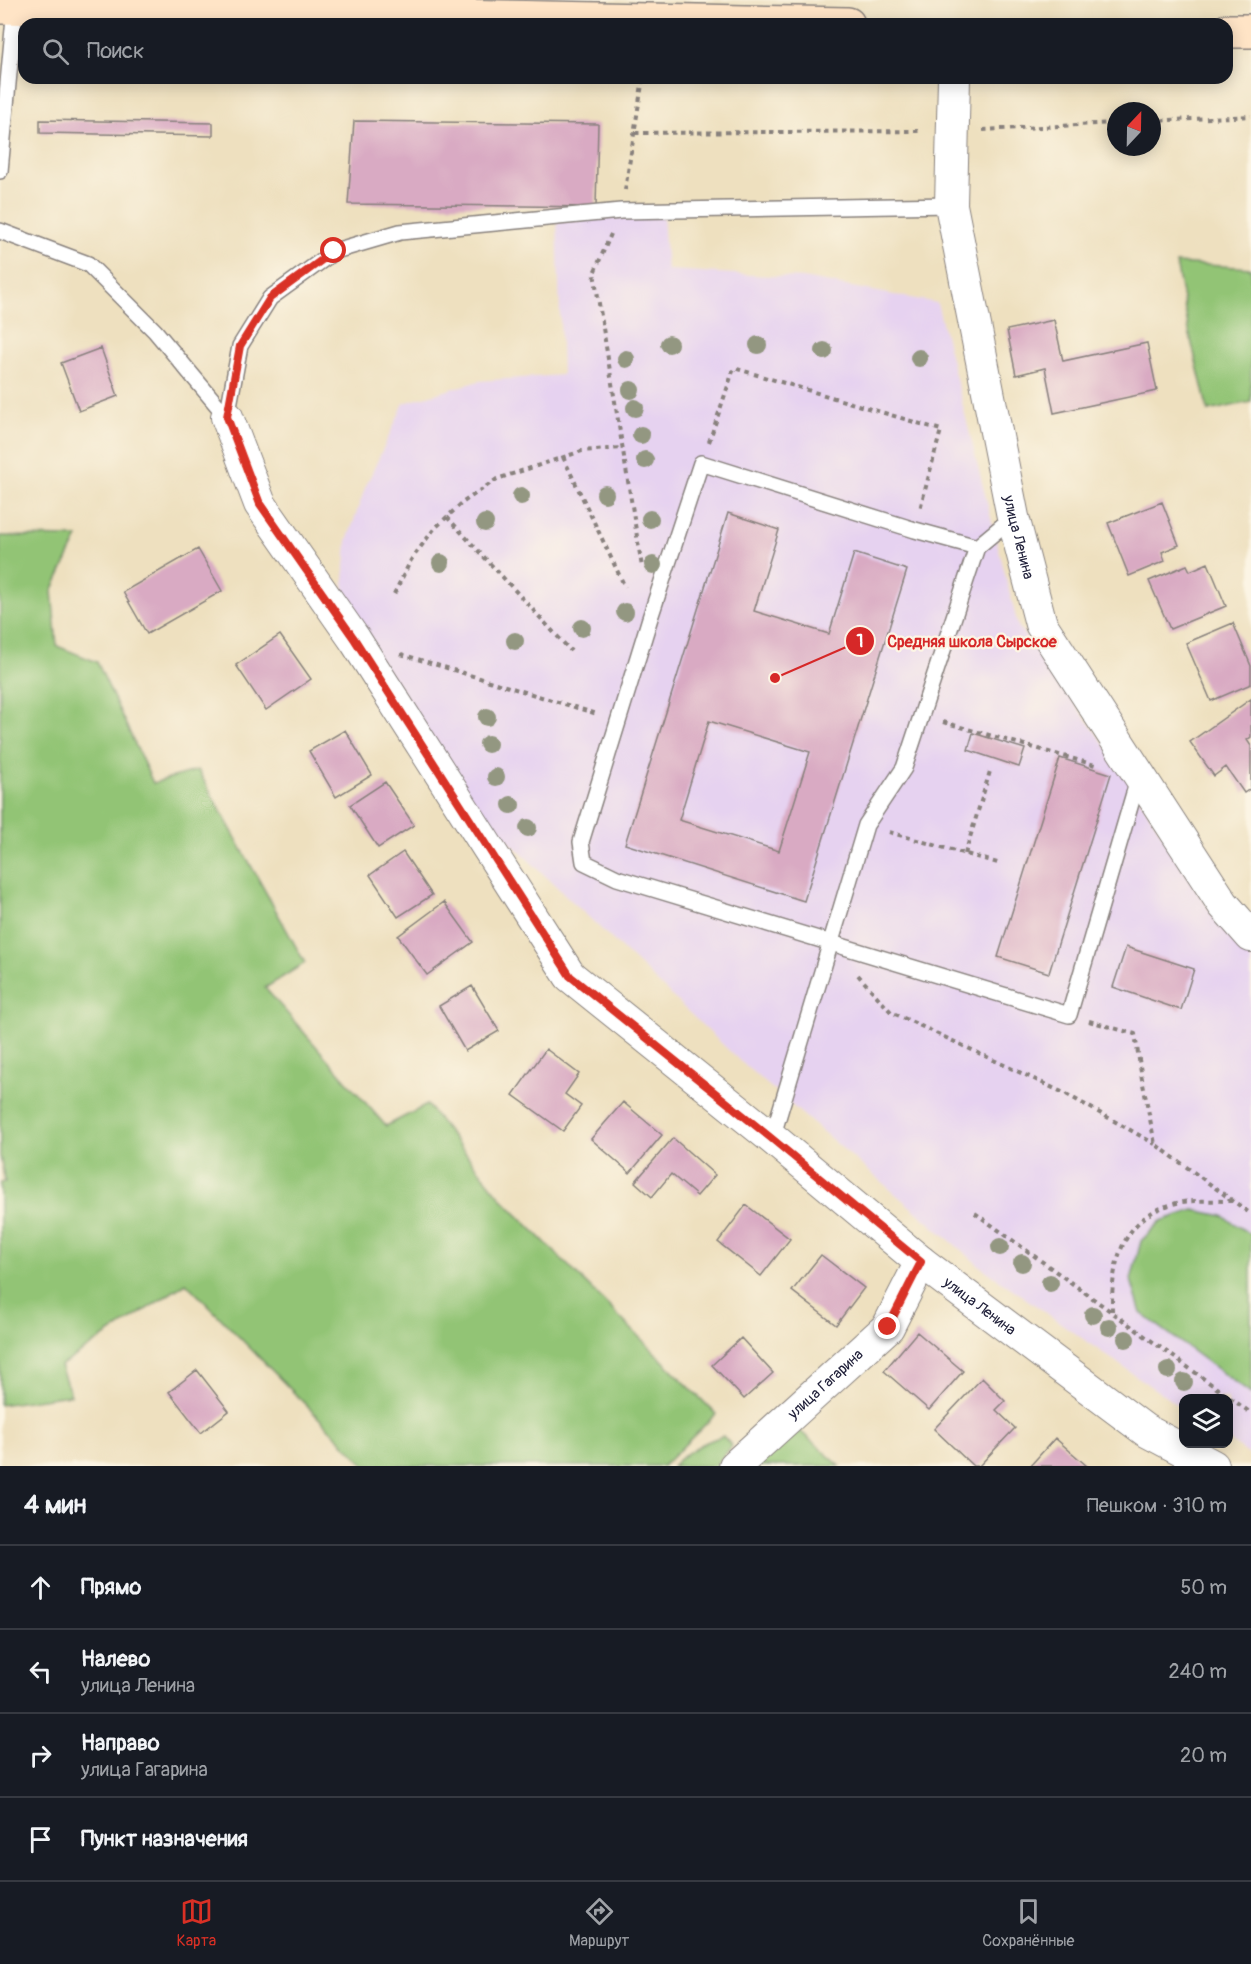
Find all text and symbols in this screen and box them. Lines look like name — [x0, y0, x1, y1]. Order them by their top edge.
search box — [18, 18, 1233, 84]
icon: search — [39, 35, 72, 68]
text: Поиск — [87, 37, 144, 65]
north arrow — [1107, 102, 1161, 156]
route start — [320, 237, 346, 263]
street label: улица Ленина — [999, 493, 1038, 581]
callout: Средняя школа Сырское — [845, 624, 1068, 658]
text: 1 — [856, 630, 864, 653]
text: Средняя школа Сырское — [887, 632, 1058, 652]
street label: улица Ленина — [939, 1272, 1020, 1339]
route end — [874, 1313, 900, 1339]
street label: улица Гагарина — [783, 1345, 867, 1424]
map controls — [1179, 1394, 1233, 1448]
button: layers — [1179, 1394, 1233, 1448]
text: 4 мин — [24, 1489, 86, 1521]
text: Пешком · 310 m — [1087, 1493, 1227, 1518]
icon: ahead — [24, 1571, 57, 1604]
text: Прямо — [81, 1573, 141, 1601]
text: 50 m — [1180, 1575, 1227, 1600]
text: Налево — [81, 1645, 150, 1673]
icon: left — [24, 1655, 57, 1688]
text: 240 m — [1168, 1659, 1227, 1684]
text: улица Ленина — [81, 1673, 195, 1698]
text: Направо — [81, 1729, 160, 1757]
icon: right — [24, 1739, 57, 1772]
text: 20 m — [1180, 1743, 1227, 1768]
text: улица Гагарина — [81, 1757, 208, 1782]
icon: arrive — [24, 1823, 57, 1856]
text: Пункт назначения — [81, 1825, 248, 1853]
tab: Карта — [176, 1895, 216, 1951]
tab: Маршрут — [569, 1895, 629, 1951]
tab: Сохранённые — [982, 1895, 1075, 1951]

